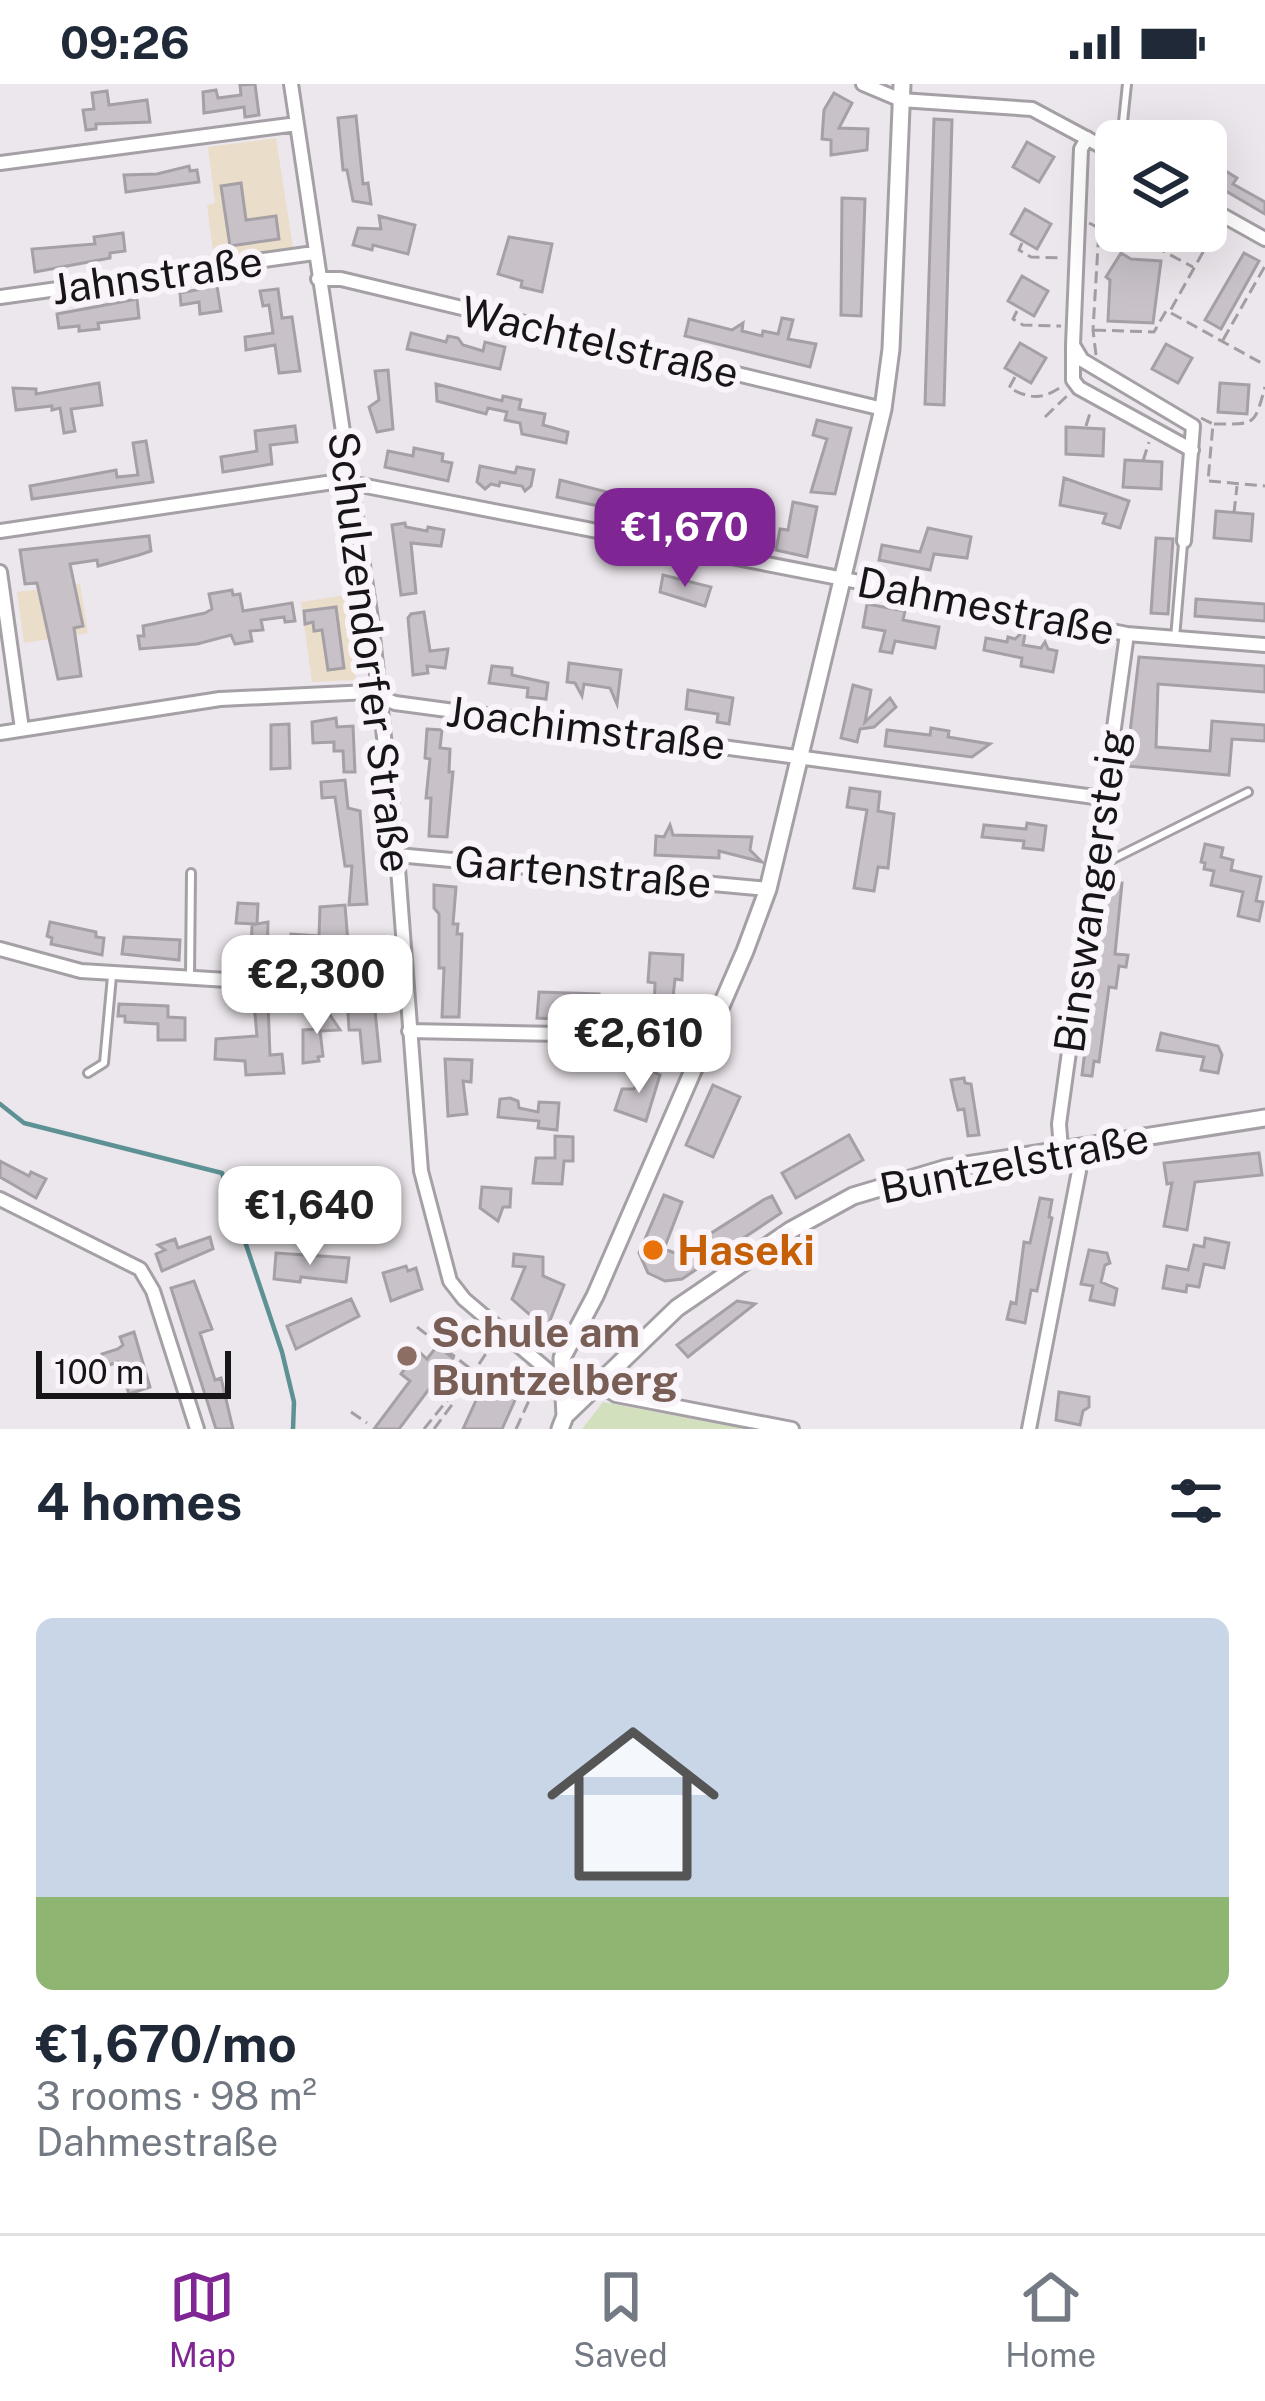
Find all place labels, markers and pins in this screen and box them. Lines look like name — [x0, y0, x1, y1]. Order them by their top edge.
pin: €1,670 — [587, 488, 783, 590]
pin: €2,300 — [219, 935, 415, 1037]
pin: €2,610 — [541, 994, 737, 1096]
pin: €1,640 — [212, 1166, 408, 1268]
place label: Haseki — [677, 1225, 815, 1274]
marker: Haseki — [640, 1237, 666, 1263]
place label: Schule am Buntzelberg — [431, 1307, 678, 1404]
marker: Schule am Buntzelberg — [394, 1343, 420, 1369]

